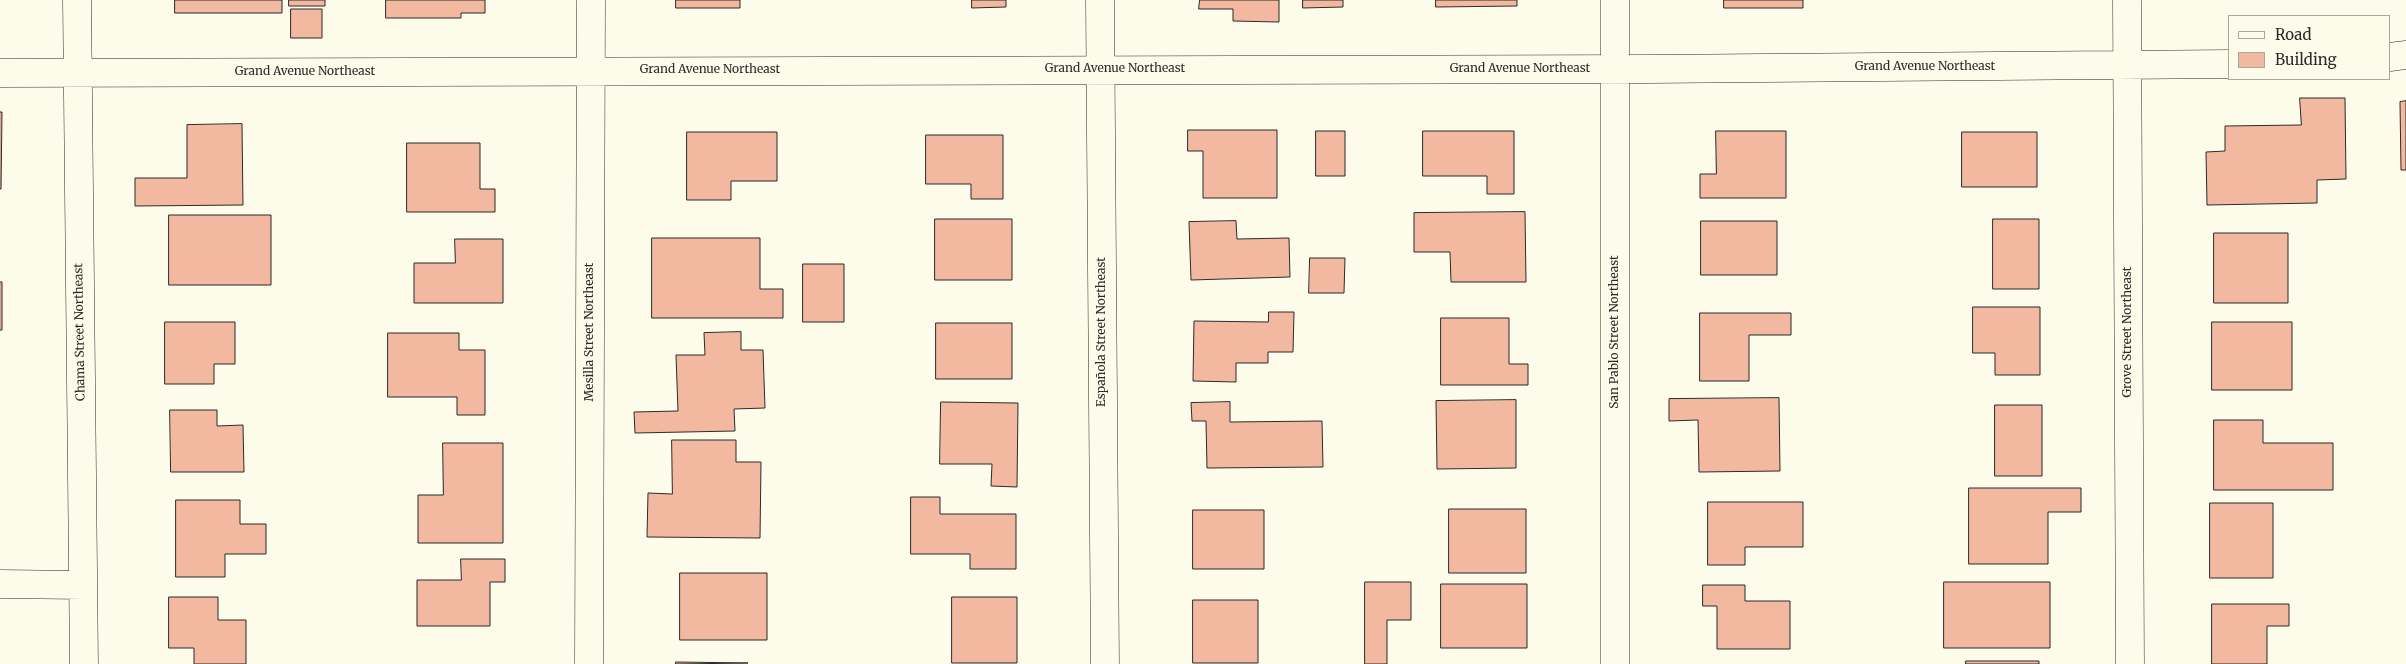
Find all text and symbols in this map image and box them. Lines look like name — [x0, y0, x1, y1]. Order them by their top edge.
legend — [2228, 15, 2391, 80]
text: Road — [2275, 25, 2311, 44]
text: Building — [2275, 50, 2337, 69]
street label: Grand Avenue Northeast — [1855, 60, 1995, 74]
street label: Grand Avenue Northeast — [1045, 62, 1185, 76]
street label: Grand Avenue Northeast — [1450, 62, 1590, 76]
street label: Grand Avenue Northeast — [640, 63, 780, 77]
street label: Grand Avenue Northeast — [235, 65, 375, 79]
street label: San Pablo Street Northeast — [1608, 255, 1622, 409]
street label: Española Street Northeast — [1095, 257, 1109, 407]
street label: Mesilla Street Northeast — [583, 262, 597, 402]
street label: Chama Street Northeast — [72, 263, 88, 401]
street label: Grove Street Northeast — [2121, 267, 2135, 397]

